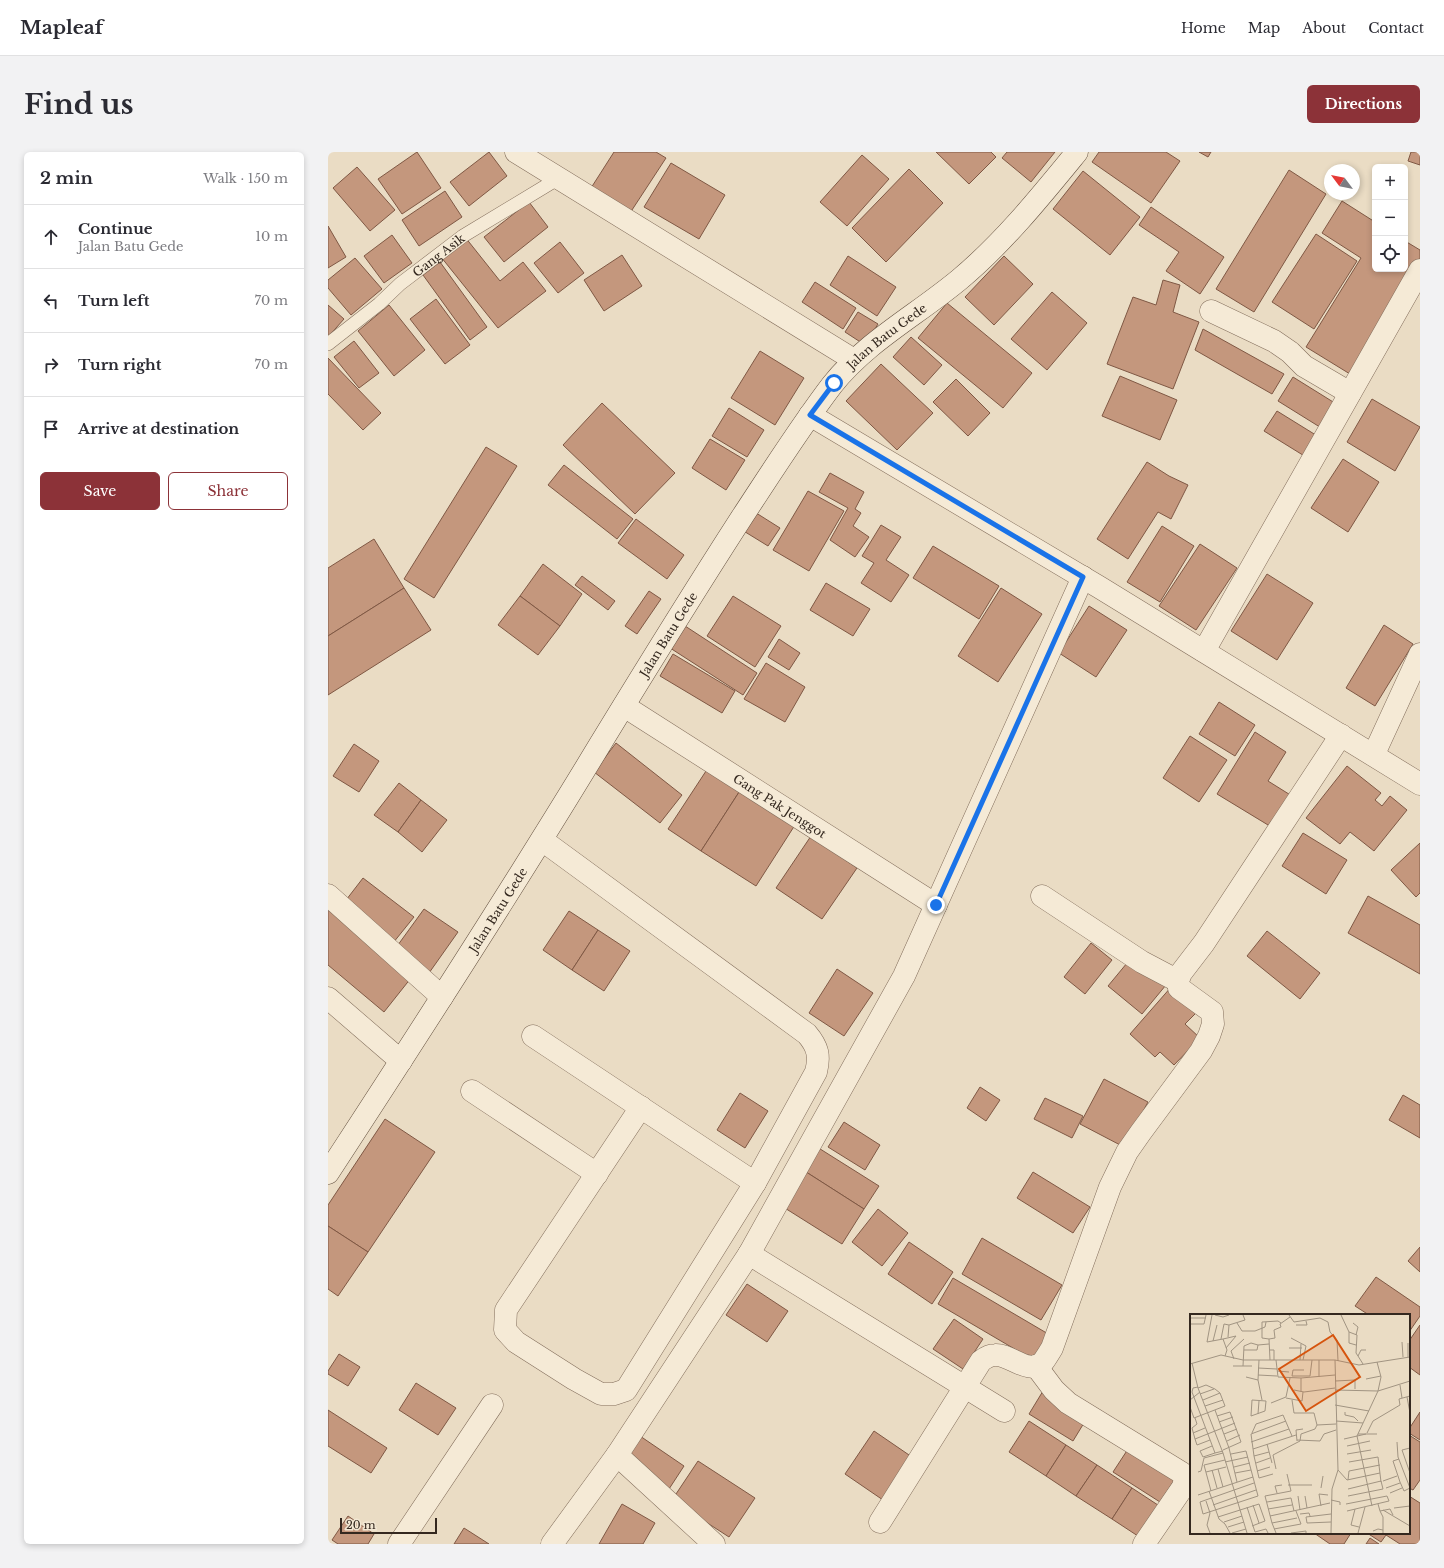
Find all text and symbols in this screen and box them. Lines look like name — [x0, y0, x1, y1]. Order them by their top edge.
text: Mapleaf — [20, 16, 103, 39]
text: Home — [1181, 19, 1226, 37]
text: Map — [1248, 19, 1280, 37]
text: About — [1302, 19, 1346, 37]
text: Contact — [1368, 19, 1424, 37]
button: Directions — [1307, 85, 1420, 123]
text: Find us — [24, 87, 134, 122]
north arrow — [1324, 164, 1360, 200]
map controls — [1372, 164, 1408, 272]
button: + — [1372, 164, 1408, 200]
text: 2 min — [40, 168, 93, 189]
text: Walk · 150 m — [203, 170, 288, 187]
button: − — [1372, 200, 1408, 236]
text: Continue — [78, 219, 153, 238]
icon: ahead — [40, 226, 62, 248]
text: 10 m — [255, 228, 288, 245]
street label: Gang Asik — [409, 230, 468, 279]
button: locate — [1372, 236, 1408, 272]
text: Jalan Batu Gede — [78, 238, 184, 255]
icon: left — [40, 290, 62, 312]
text: Turn left — [78, 291, 149, 310]
text: 70 m — [255, 292, 288, 309]
street label: Jalan Batu Gede — [842, 300, 929, 373]
icon: right — [40, 354, 62, 376]
text: Turn right — [78, 355, 161, 374]
text: 70 m — [255, 356, 288, 373]
route start — [825, 374, 843, 392]
icon: arrive — [40, 418, 62, 440]
text: Arrive at destination — [78, 419, 239, 438]
button: Save — [40, 472, 160, 510]
button: Share — [168, 472, 288, 510]
street label: Jalan Batu Gede — [635, 589, 700, 681]
street label: Gang Pak Jenggot — [731, 770, 830, 841]
street label: Jalan Batu Gede — [464, 865, 530, 957]
route end — [927, 896, 945, 914]
inset map — [1190, 1314, 1410, 1534]
scale bar — [340, 1516, 437, 1535]
text: 20 m — [346, 1518, 376, 1532]

